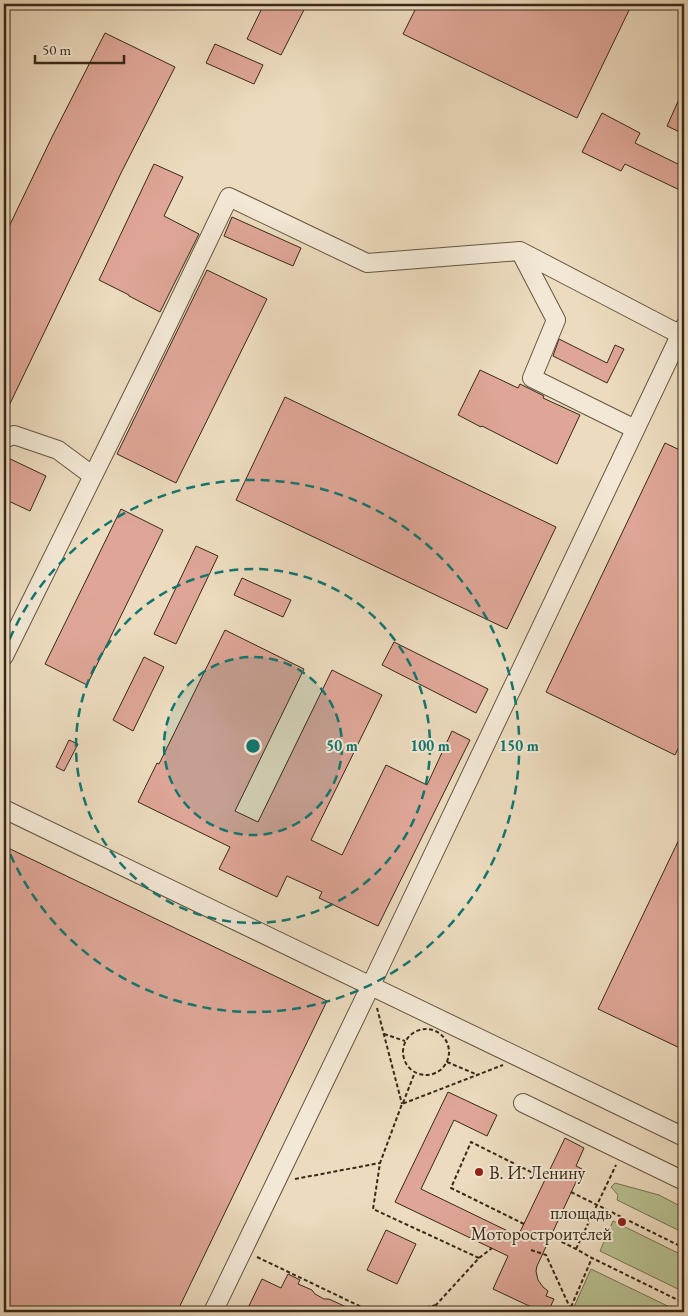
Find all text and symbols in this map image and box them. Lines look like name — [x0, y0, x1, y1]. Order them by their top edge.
scale bar — [35, 32, 124, 64]
text: 50 m — [42, 40, 71, 59]
text: 50 m — [326, 736, 358, 755]
text: 100 m — [410, 736, 450, 755]
text: 150 m — [499, 736, 539, 755]
centre of rings — [244, 737, 262, 755]
place label: В. И. Ленину — [489, 1161, 586, 1184]
marker: В. И. Ленину — [473, 1166, 485, 1178]
place label: площадь Моторостроителей — [471, 1201, 612, 1245]
marker: площадь Моторостроителей — [616, 1216, 628, 1228]

